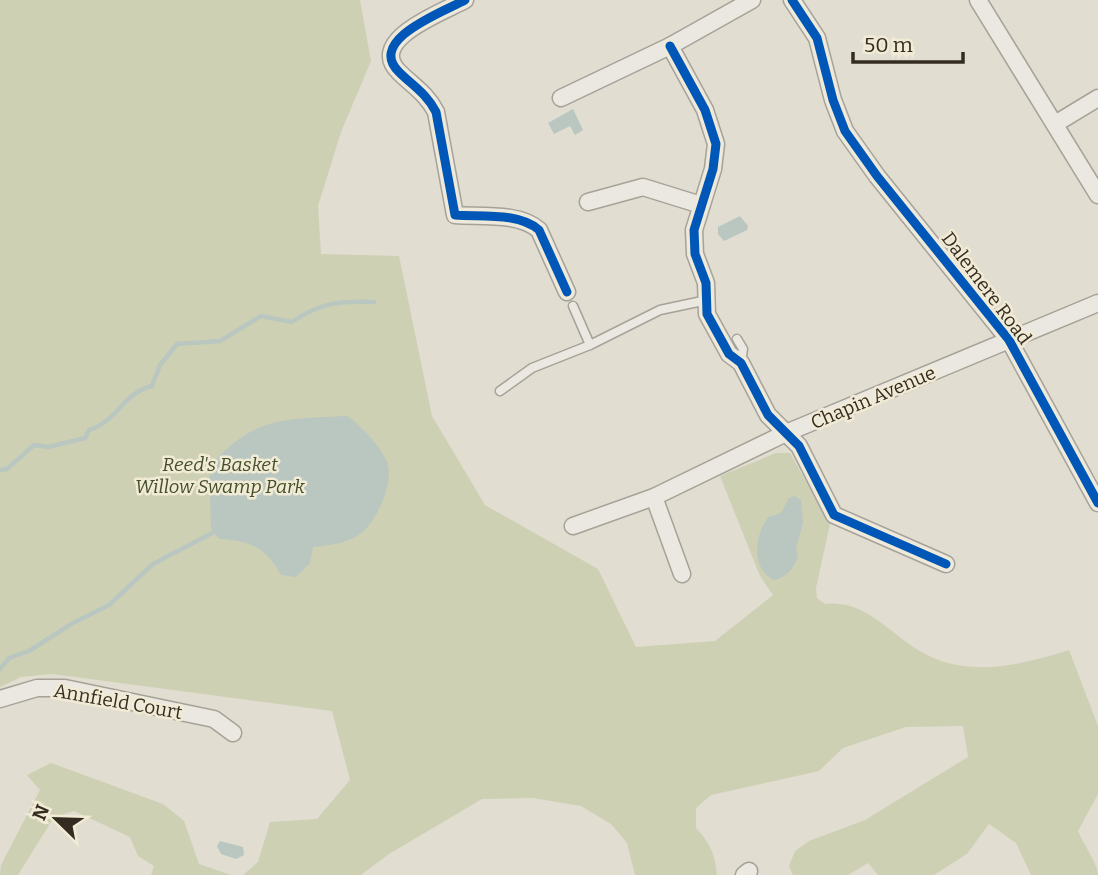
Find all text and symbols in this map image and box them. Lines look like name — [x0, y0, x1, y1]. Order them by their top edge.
scale bar — [853, 21, 963, 65]
text: 50 m — [864, 32, 913, 58]
street label: Dalemere Road — [937, 228, 1036, 349]
street label: Chapin Avenue — [807, 361, 939, 434]
park label: Reed's Basket Willow Swamp Park — [135, 453, 306, 498]
street label: Annfield Court — [52, 679, 184, 724]
north arrow — [21, 784, 91, 854]
text: N — [27, 801, 54, 824]

